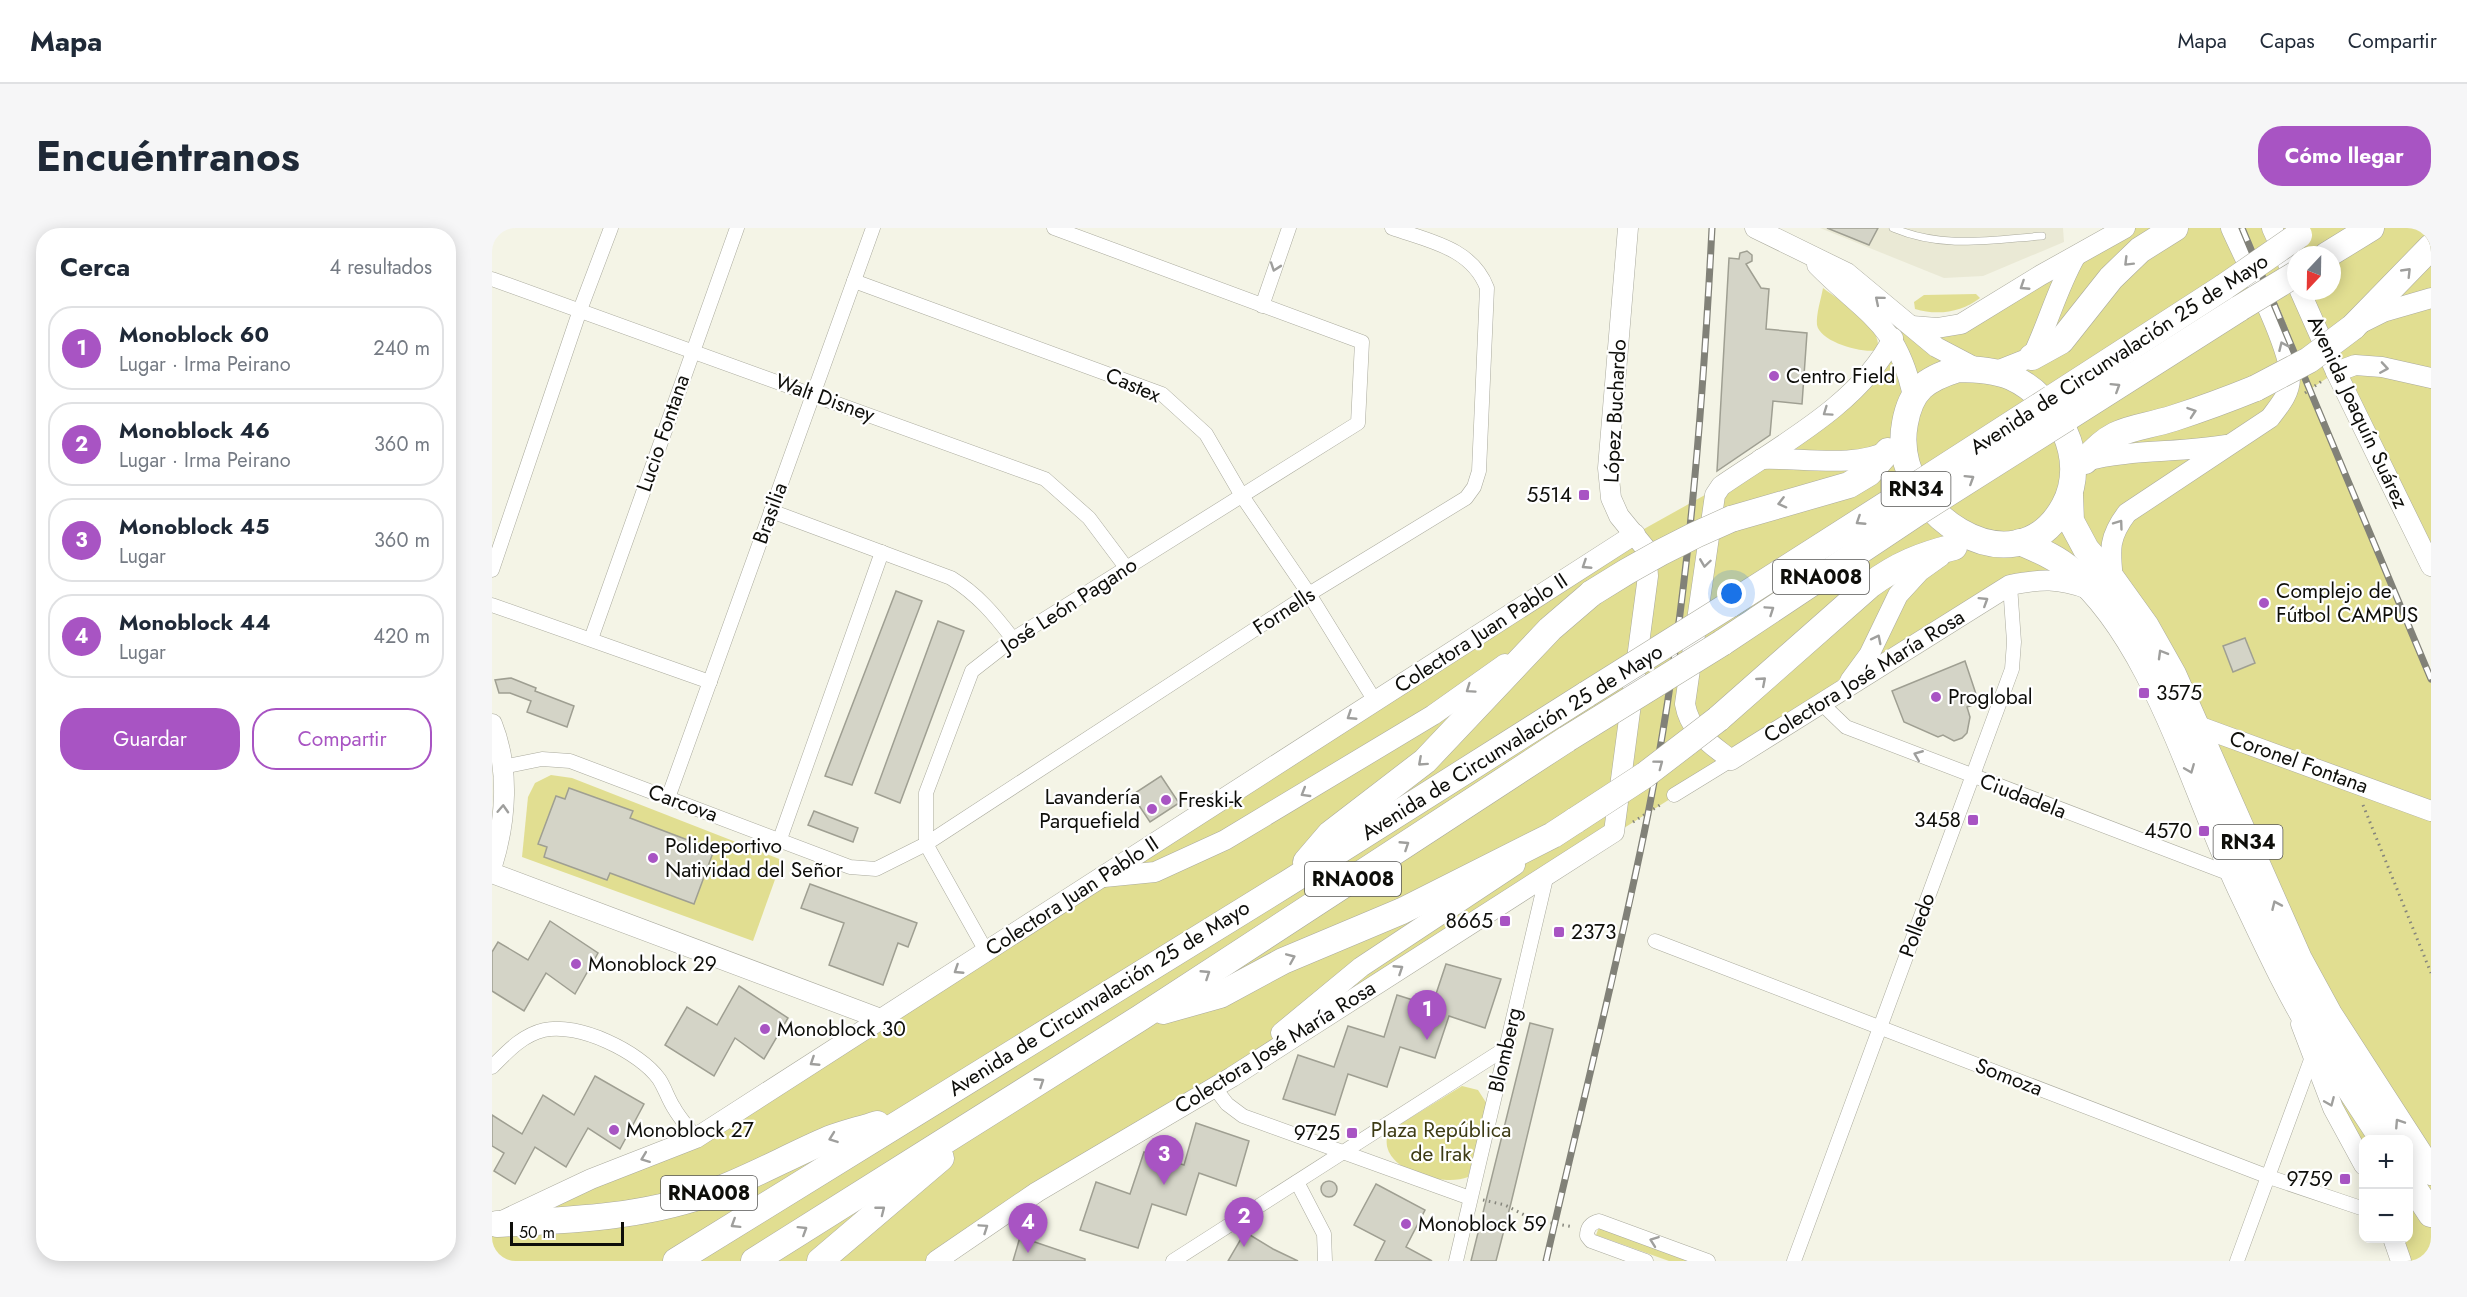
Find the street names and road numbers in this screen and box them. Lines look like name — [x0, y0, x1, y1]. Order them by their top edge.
street label: Avenida de Circunvalación 25 de Mayo — [1964, 246, 2274, 462]
street label: Avenida Joaquín Suárez — [2300, 311, 2416, 514]
street label: López Buchardo — [1596, 338, 1634, 484]
street label: Castex — [1101, 360, 1165, 410]
street label: Walt Disney — [771, 366, 880, 430]
street label: Lucio Fontana — [629, 370, 697, 496]
road number: RN34 — [1882, 472, 1950, 506]
street label: Brasilia — [745, 478, 795, 548]
street label: José León Pagano — [993, 550, 1143, 662]
road number: RNA008 — [1773, 560, 1869, 594]
street label: Colectora Juan Pablo II — [1389, 566, 1573, 700]
street label: Fornells — [1247, 580, 1321, 642]
street label: Colectora José María Rosa — [1758, 602, 1970, 750]
street label: Avenida de Circunvalación 25 de Mayo — [1355, 636, 1669, 848]
street label: Coronel Fontana — [2225, 723, 2373, 801]
street label: Ciudadela — [1975, 766, 2071, 826]
street label: Carcova — [644, 777, 722, 829]
road number: RN34 — [2214, 825, 2282, 859]
street label: Colectora Juan Pablo II — [980, 829, 1164, 963]
road number: RNA008 — [1305, 862, 1401, 896]
street label: Polledo — [1892, 889, 1942, 961]
street label: Avenida de Circunvalación 25 de Mayo — [942, 892, 1256, 1104]
street label: Colectora José María Rosa — [1169, 973, 1381, 1121]
street label: Blomberg — [1481, 1005, 1529, 1095]
street label: Somoza — [1971, 1050, 2047, 1104]
road number: RNA008 — [661, 1176, 757, 1210]

